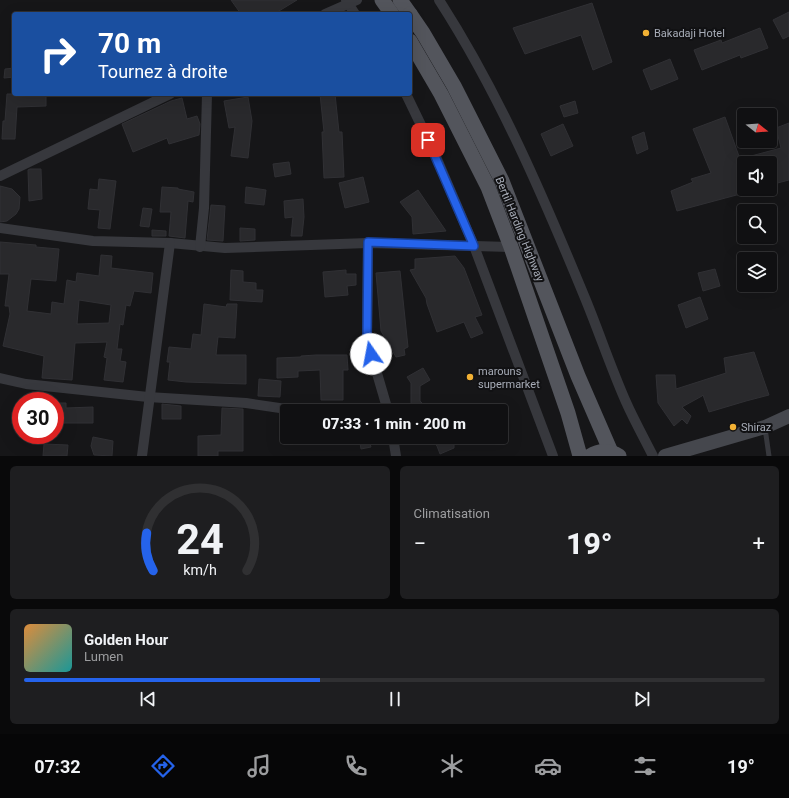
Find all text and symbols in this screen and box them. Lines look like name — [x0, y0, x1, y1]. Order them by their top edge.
text: 70 m — [98, 27, 161, 60]
place label: Bakadaji Hotel — [654, 27, 725, 40]
icon: right — [32, 28, 84, 80]
marker: Bakadaji Hotel — [641, 28, 651, 38]
text: Tournez à droite — [98, 61, 227, 82]
north arrow — [737, 108, 777, 148]
map controls — [737, 108, 777, 292]
pin — [411, 123, 445, 157]
icon: arrive — [417, 129, 439, 151]
button: sound — [737, 156, 777, 196]
street label: Bertil Harding Highway — [493, 175, 547, 284]
button: search — [737, 204, 777, 244]
button: layers — [737, 252, 777, 292]
position arrow — [350, 333, 392, 375]
place label: marouns supermarket — [478, 365, 540, 391]
marker: marouns supermarket — [465, 372, 475, 382]
speed limit sign: 30 — [12, 392, 64, 444]
text: 07:33 · 1 min · 200 m — [322, 415, 466, 433]
place label: Shiraz — [741, 421, 772, 434]
marker: Shiraz — [728, 422, 738, 432]
text: Climatisation — [414, 506, 490, 521]
text: 24 — [176, 514, 224, 563]
text: 19° — [566, 526, 613, 561]
text: − — [414, 531, 426, 556]
text: + — [753, 531, 765, 556]
text: km/h — [183, 561, 217, 577]
text: Golden Hour — [84, 631, 168, 649]
text: Lumen — [84, 649, 123, 664]
icon: previous — [137, 688, 159, 710]
icon: pause — [384, 688, 406, 710]
icon: next — [631, 688, 653, 710]
icon: directions — [149, 752, 177, 780]
icon: music — [245, 752, 273, 780]
icon: phone — [342, 752, 370, 780]
icon: climate — [438, 752, 466, 780]
icon: car — [534, 752, 562, 780]
icon: filters — [631, 752, 659, 780]
text: 07:32 — [34, 756, 81, 777]
text: 19° — [727, 756, 755, 777]

